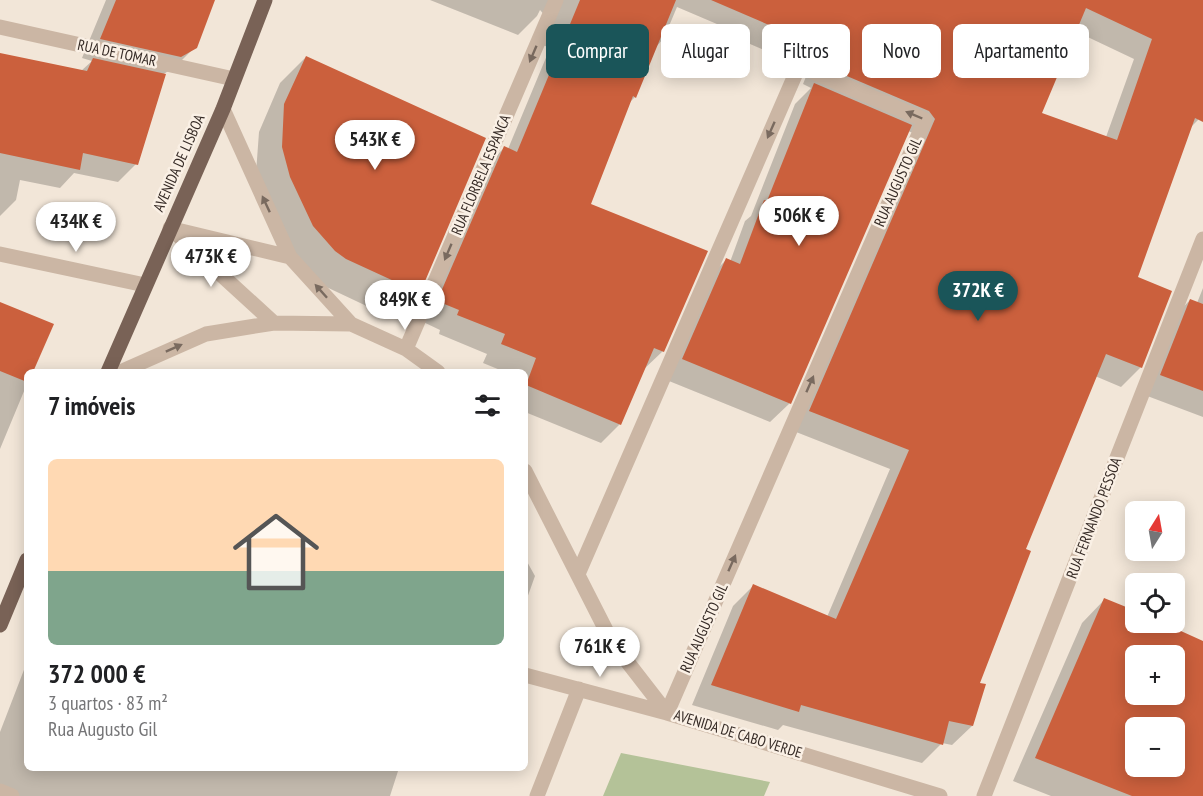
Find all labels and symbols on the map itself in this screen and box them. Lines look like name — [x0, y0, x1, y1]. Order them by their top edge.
street label: RUA DE TOMAR — [76, 35, 158, 70]
one-way arrow — [528, 45, 537, 62]
street label: AVENIDA DE LISBOA — [149, 110, 209, 214]
one-way arrow — [905, 110, 923, 120]
street label: RUA FLORBELA ESPANCA — [447, 111, 515, 238]
pin: 543K € — [326, 120, 424, 171]
one-way arrow — [767, 122, 776, 139]
street label: RUA AUGUSTO GIL — [869, 134, 926, 229]
one-way arrow — [261, 195, 271, 213]
pin: 506K € — [750, 196, 848, 247]
pin: 434K € — [27, 202, 125, 253]
pin: 473K € — [162, 237, 260, 288]
one-way arrow — [443, 244, 452, 261]
pin: 372K € — [929, 271, 1027, 322]
pin: 849K € — [356, 280, 454, 331]
one-way arrow — [315, 284, 328, 299]
one-way arrow — [165, 344, 182, 353]
one-way arrow — [805, 375, 815, 393]
street label: RUA FERNANDO PESSOA — [1062, 454, 1126, 581]
north arrow — [1125, 501, 1185, 561]
one-way arrow — [728, 554, 737, 572]
street label: RUA AUGUSTO GIL — [675, 580, 732, 675]
pin: 761K € — [551, 627, 649, 678]
street label: AVENIDA DE CABO VERDE — [672, 705, 804, 762]

